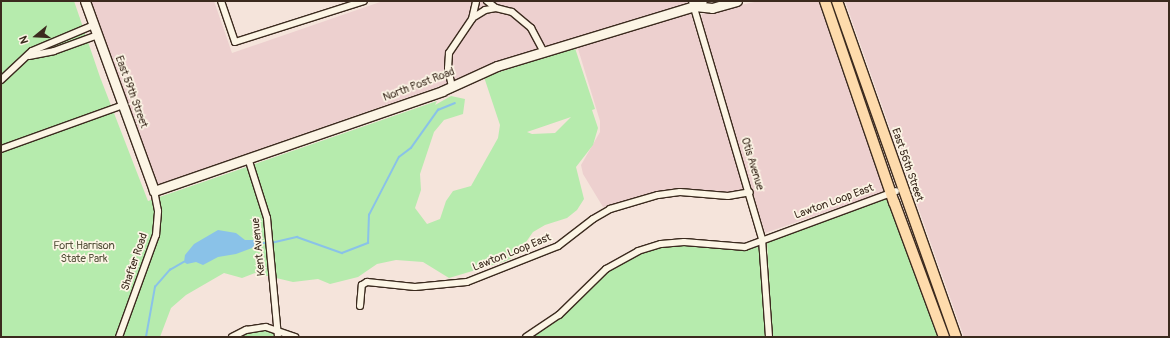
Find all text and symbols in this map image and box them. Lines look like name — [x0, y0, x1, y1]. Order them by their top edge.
north arrow — [16, 16, 56, 56]
text: N — [17, 34, 31, 45]
street label: East 59th Street — [112, 54, 150, 130]
street label: North Post Road — [381, 65, 457, 105]
street label: East 56th Street — [888, 127, 926, 203]
street label: Otis Avenue — [738, 136, 766, 192]
street label: Lawton Loop East — [793, 182, 875, 222]
street label: Kent Avenue — [249, 217, 269, 277]
street label: Shafter Road — [119, 231, 151, 293]
street label: Lawton Loop East — [471, 231, 553, 275]
park label: Fort Harrison State Park — [53, 240, 115, 266]

